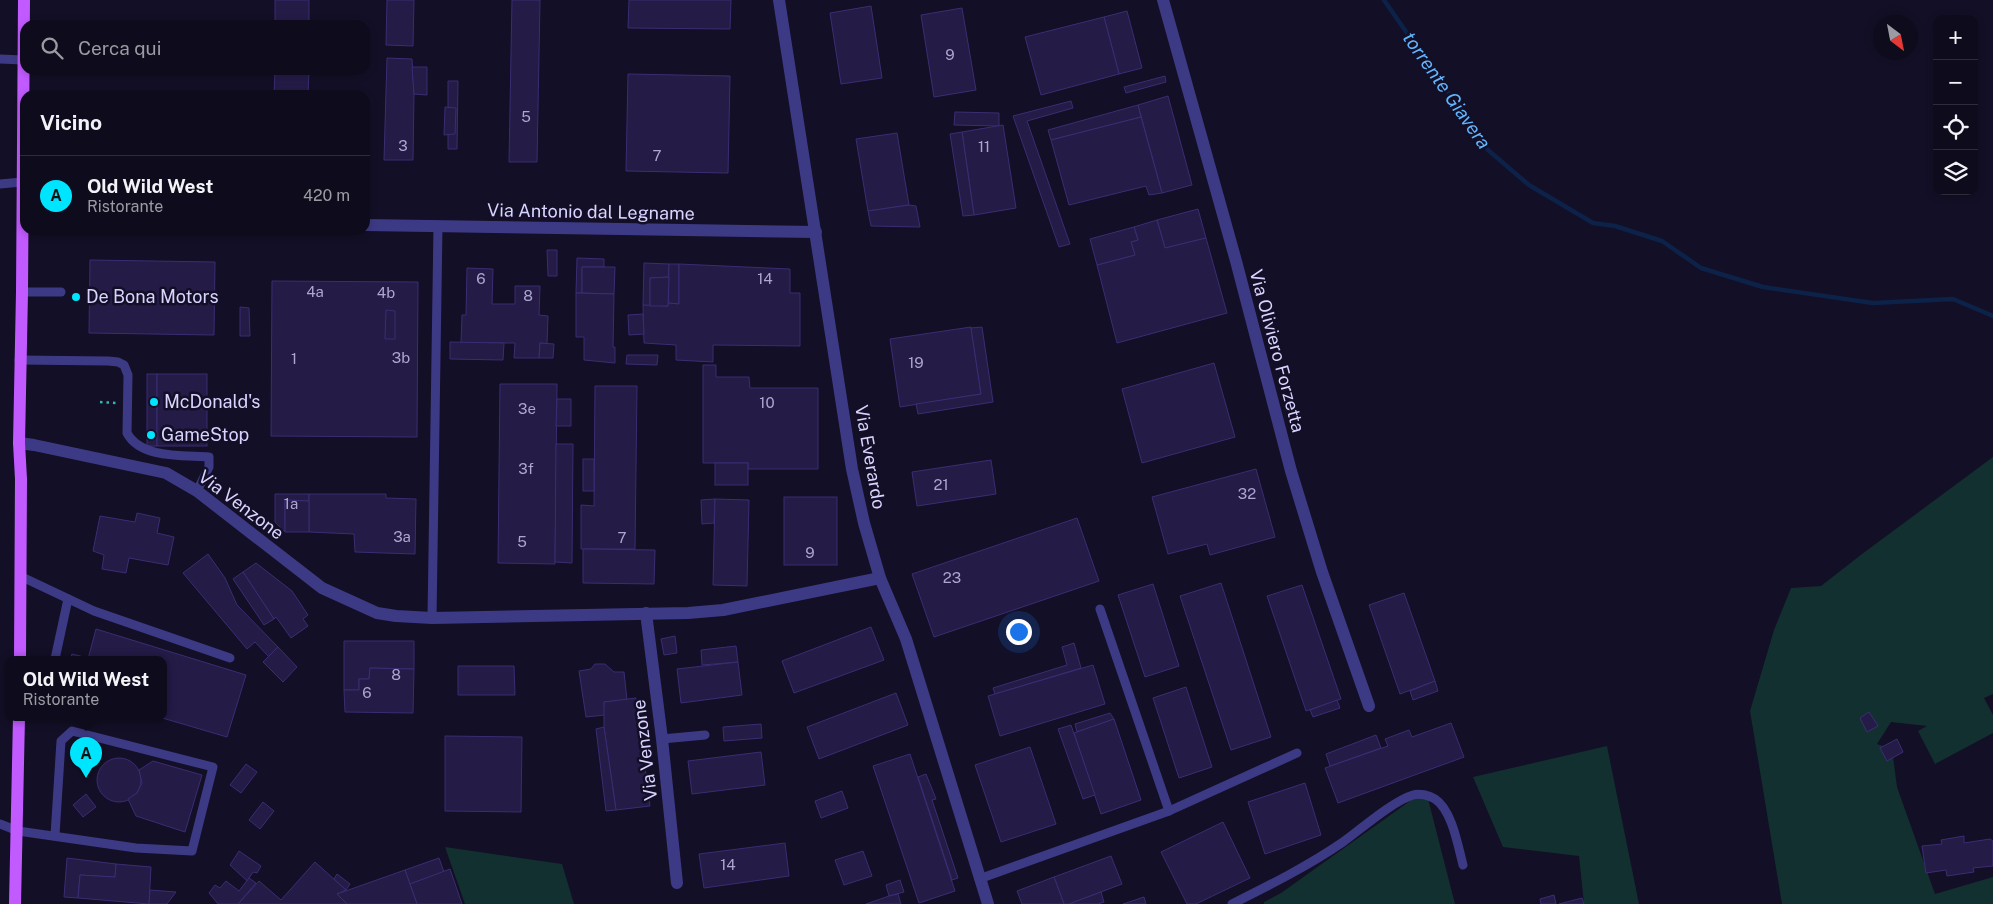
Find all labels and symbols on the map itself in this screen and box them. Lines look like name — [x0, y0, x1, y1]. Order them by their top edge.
north arrow — [1873, 15, 1918, 60]
water label: torrente Giavera — [1398, 27, 1496, 153]
house number: 9 — [945, 46, 955, 63]
house number: 5 — [521, 108, 531, 125]
house number: 3 — [398, 137, 408, 154]
house number: 11 — [978, 138, 990, 155]
house number: 7 — [652, 147, 662, 164]
street label: Via Antonio dal Legname — [487, 199, 695, 224]
street label: Via Oliviero Forzetta — [1246, 267, 1309, 435]
house number: 6 — [476, 270, 486, 287]
house number: 14 — [757, 270, 773, 287]
house number: 4a — [306, 283, 324, 300]
house number: 4b — [377, 284, 395, 301]
place label: De Bona Motors — [86, 286, 219, 307]
house number: 8 — [523, 287, 533, 304]
marker: De Bona Motors — [70, 291, 82, 303]
house number: 3b — [392, 349, 410, 366]
house number: 1 — [291, 350, 297, 367]
house number: 19 — [908, 354, 924, 371]
place label: McDonald's — [164, 391, 260, 412]
house number: 10 — [759, 394, 775, 411]
marker: McDonald's — [148, 396, 160, 408]
house number: 3e — [518, 400, 536, 417]
street label: Via Everardo — [851, 403, 890, 511]
place label: GameStop — [161, 424, 249, 445]
marker: GameStop — [145, 429, 157, 441]
house number: 3f — [518, 460, 534, 477]
street label: Via Venzone — [194, 466, 288, 544]
house number: 21 — [933, 476, 949, 493]
house number: 32 — [1238, 485, 1256, 502]
house number: 1a — [284, 495, 298, 512]
house number: 3a — [393, 528, 411, 545]
house number: 7 — [617, 529, 627, 546]
house number: 5 — [517, 533, 527, 550]
house number: 9 — [805, 544, 815, 561]
house number: 23 — [943, 569, 961, 586]
your location — [1006, 619, 1032, 645]
house number: 8 — [391, 666, 401, 683]
house number: 6 — [362, 684, 372, 701]
street label: Via Venzone — [628, 698, 661, 802]
pin: A — [70, 737, 102, 778]
house number: 14 — [720, 856, 736, 873]

